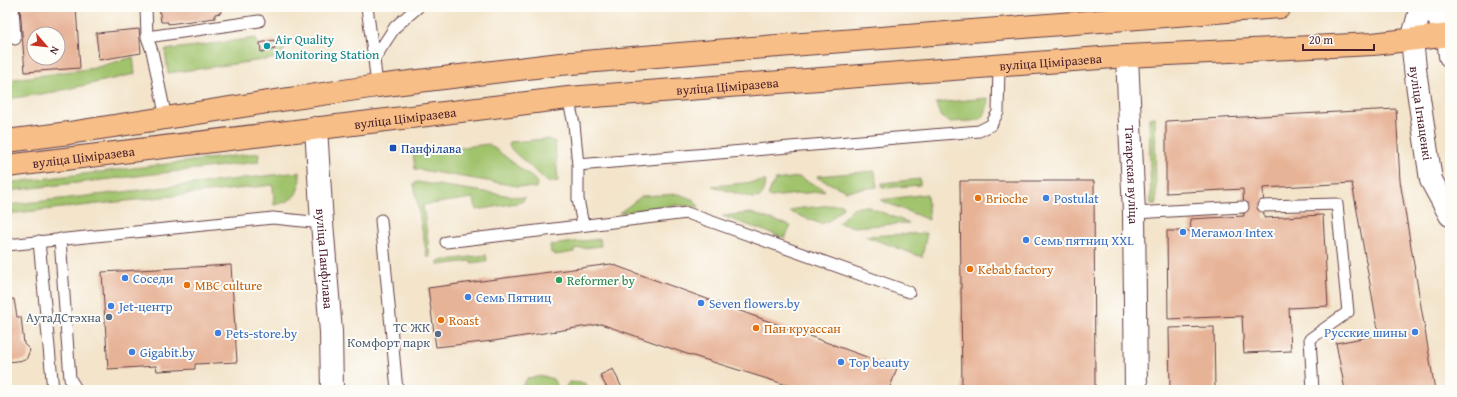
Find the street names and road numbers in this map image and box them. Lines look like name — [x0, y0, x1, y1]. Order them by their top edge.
street label: вуліца Ціміразева — [999, 48, 1103, 75]
street label: вуліца Ігнаценкі — [1405, 65, 1438, 162]
street label: вуліца Ціміразева — [675, 73, 780, 99]
street label: вуліца Ціміразева — [353, 102, 458, 133]
street label: Татарская вуліца — [1121, 125, 1144, 225]
street label: вуліца Ціміразева — [31, 141, 136, 172]
street label: вуліца Панфілава — [312, 208, 339, 310]

